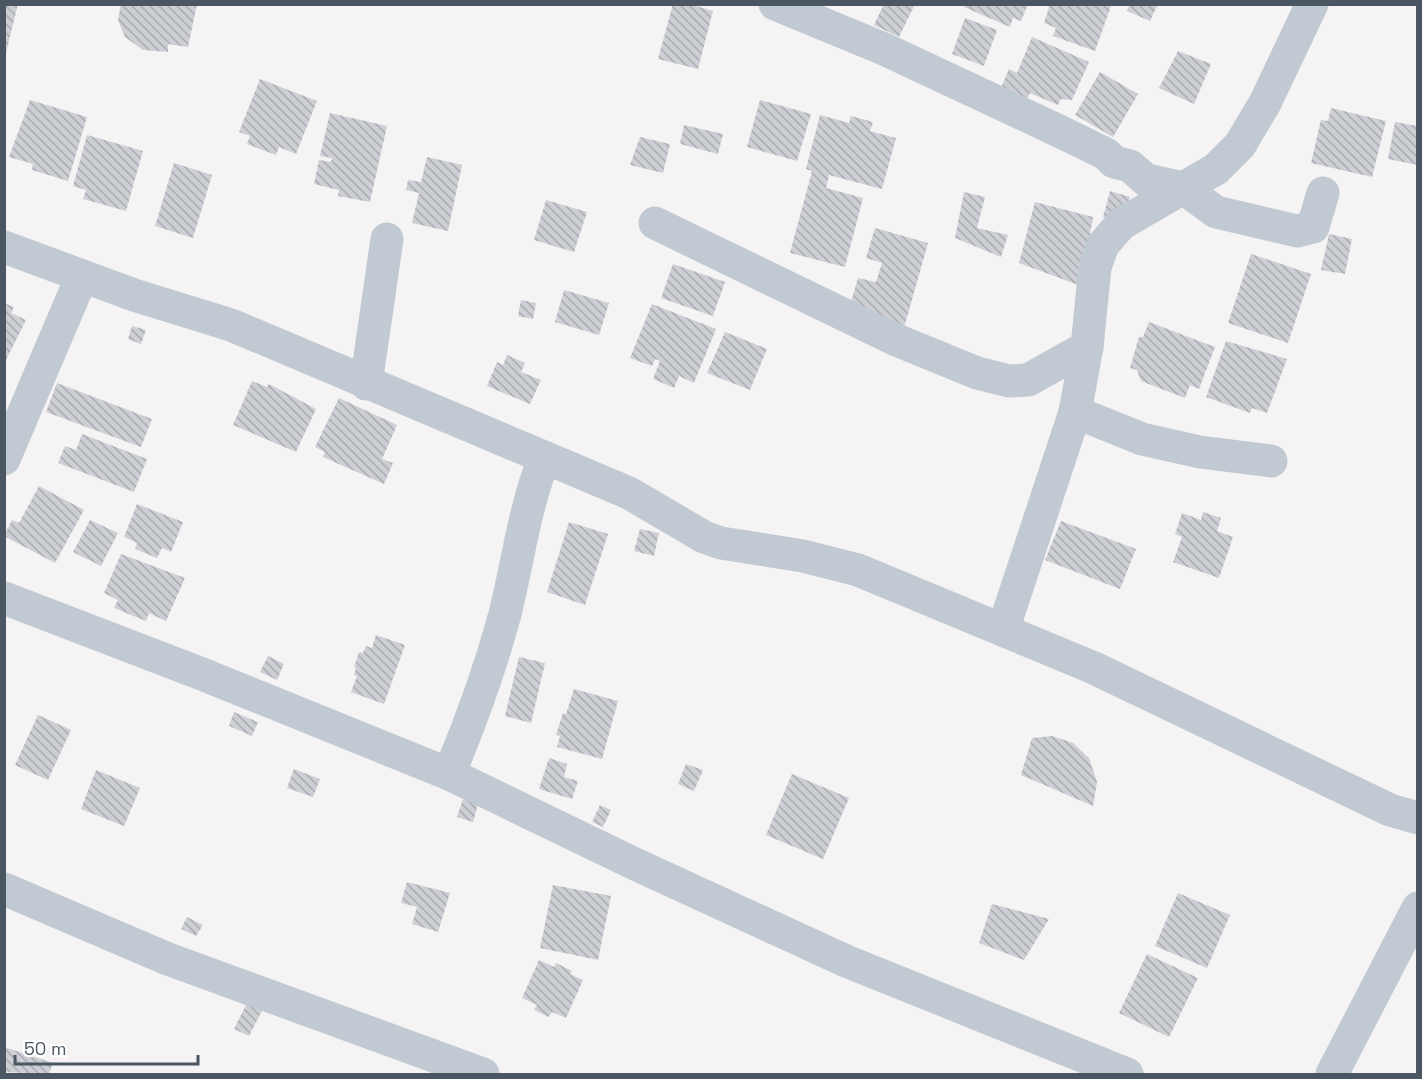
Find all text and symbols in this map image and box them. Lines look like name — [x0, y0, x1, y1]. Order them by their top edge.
scale bar — [15, 1028, 198, 1066]
text: 50 m — [24, 1037, 66, 1060]

